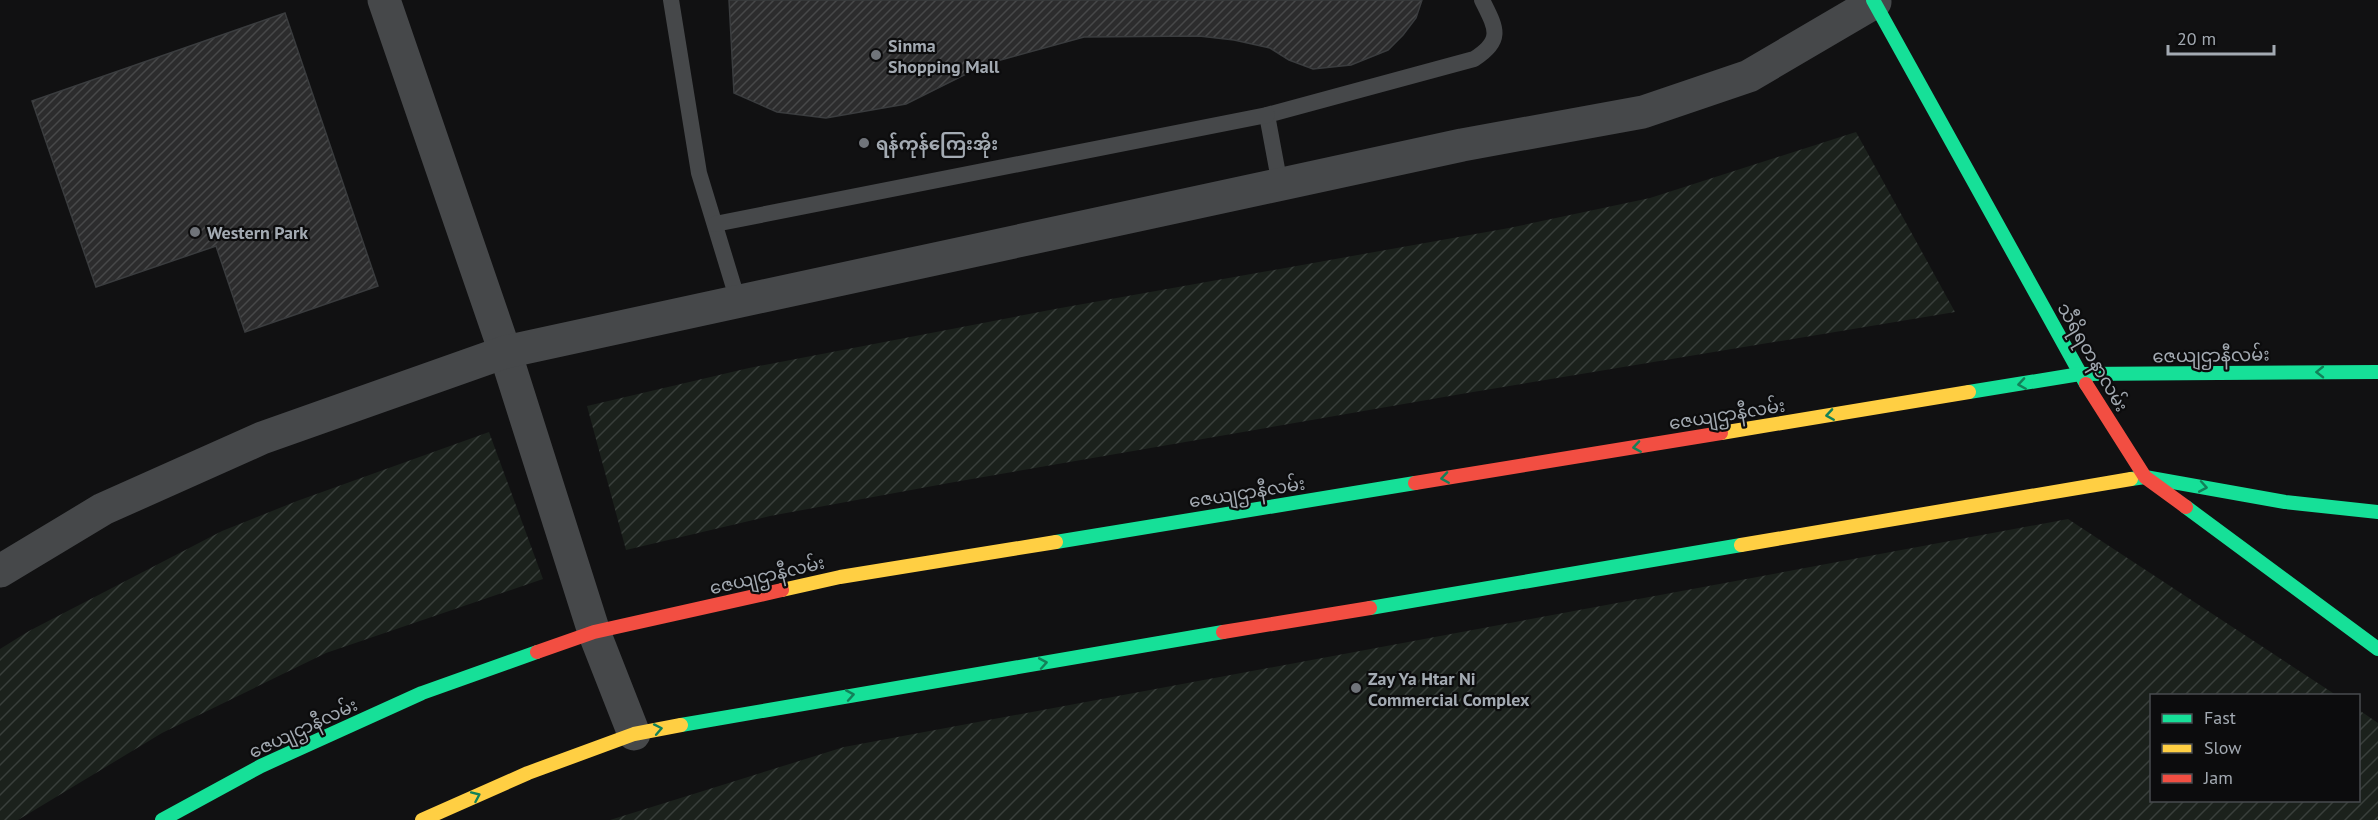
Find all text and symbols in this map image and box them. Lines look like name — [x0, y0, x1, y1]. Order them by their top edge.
scale bar — [2168, 18, 2274, 56]
text: 20 m — [2177, 27, 2216, 50]
place label: Sinma Shopping Mall — [888, 34, 1000, 78]
marker: Sinma Shopping Mall — [869, 48, 883, 62]
place label: ရန်ကုန်ကြေးအိုး — [876, 132, 998, 158]
marker: ရန်ကုန်ကြေးအိုး — [857, 136, 871, 150]
place label: Western Park — [207, 221, 308, 244]
marker: Western Park — [188, 225, 202, 239]
street label: သီရိရတနာလမ်း — [2049, 297, 2135, 418]
street label: ဇေယျဌာနီလမ်း — [2152, 340, 2270, 372]
one-way arrow — [2315, 366, 2324, 378]
one-way arrow — [2018, 377, 2027, 389]
street label: ဇေယျဌာနီလမ်း — [1667, 391, 1787, 438]
one-way arrow — [1825, 409, 1834, 421]
one-way arrow — [1633, 440, 1642, 452]
street label: ဇေယျဌာနီလမ်း — [1187, 469, 1307, 516]
one-way arrow — [1440, 471, 1450, 484]
one-way arrow — [2198, 481, 2207, 493]
street label: ဇေယျဌာနီလမ်း — [707, 549, 828, 603]
one-way arrow — [1037, 657, 1047, 670]
place label: Zay Ya Htar Ni Commercial Complex — [1368, 667, 1530, 711]
marker: Zay Ya Htar Ni Commercial Complex — [1349, 681, 1363, 695]
one-way arrow — [845, 689, 855, 702]
street label: ဇေယျဌာနီလမ်း — [244, 691, 363, 767]
legend — [2150, 694, 2360, 802]
text: Fast — [2204, 706, 2236, 729]
one-way arrow — [653, 723, 663, 736]
text: Slow — [2204, 736, 2242, 759]
text: Jam — [2203, 766, 2233, 789]
one-way arrow — [469, 791, 480, 803]

